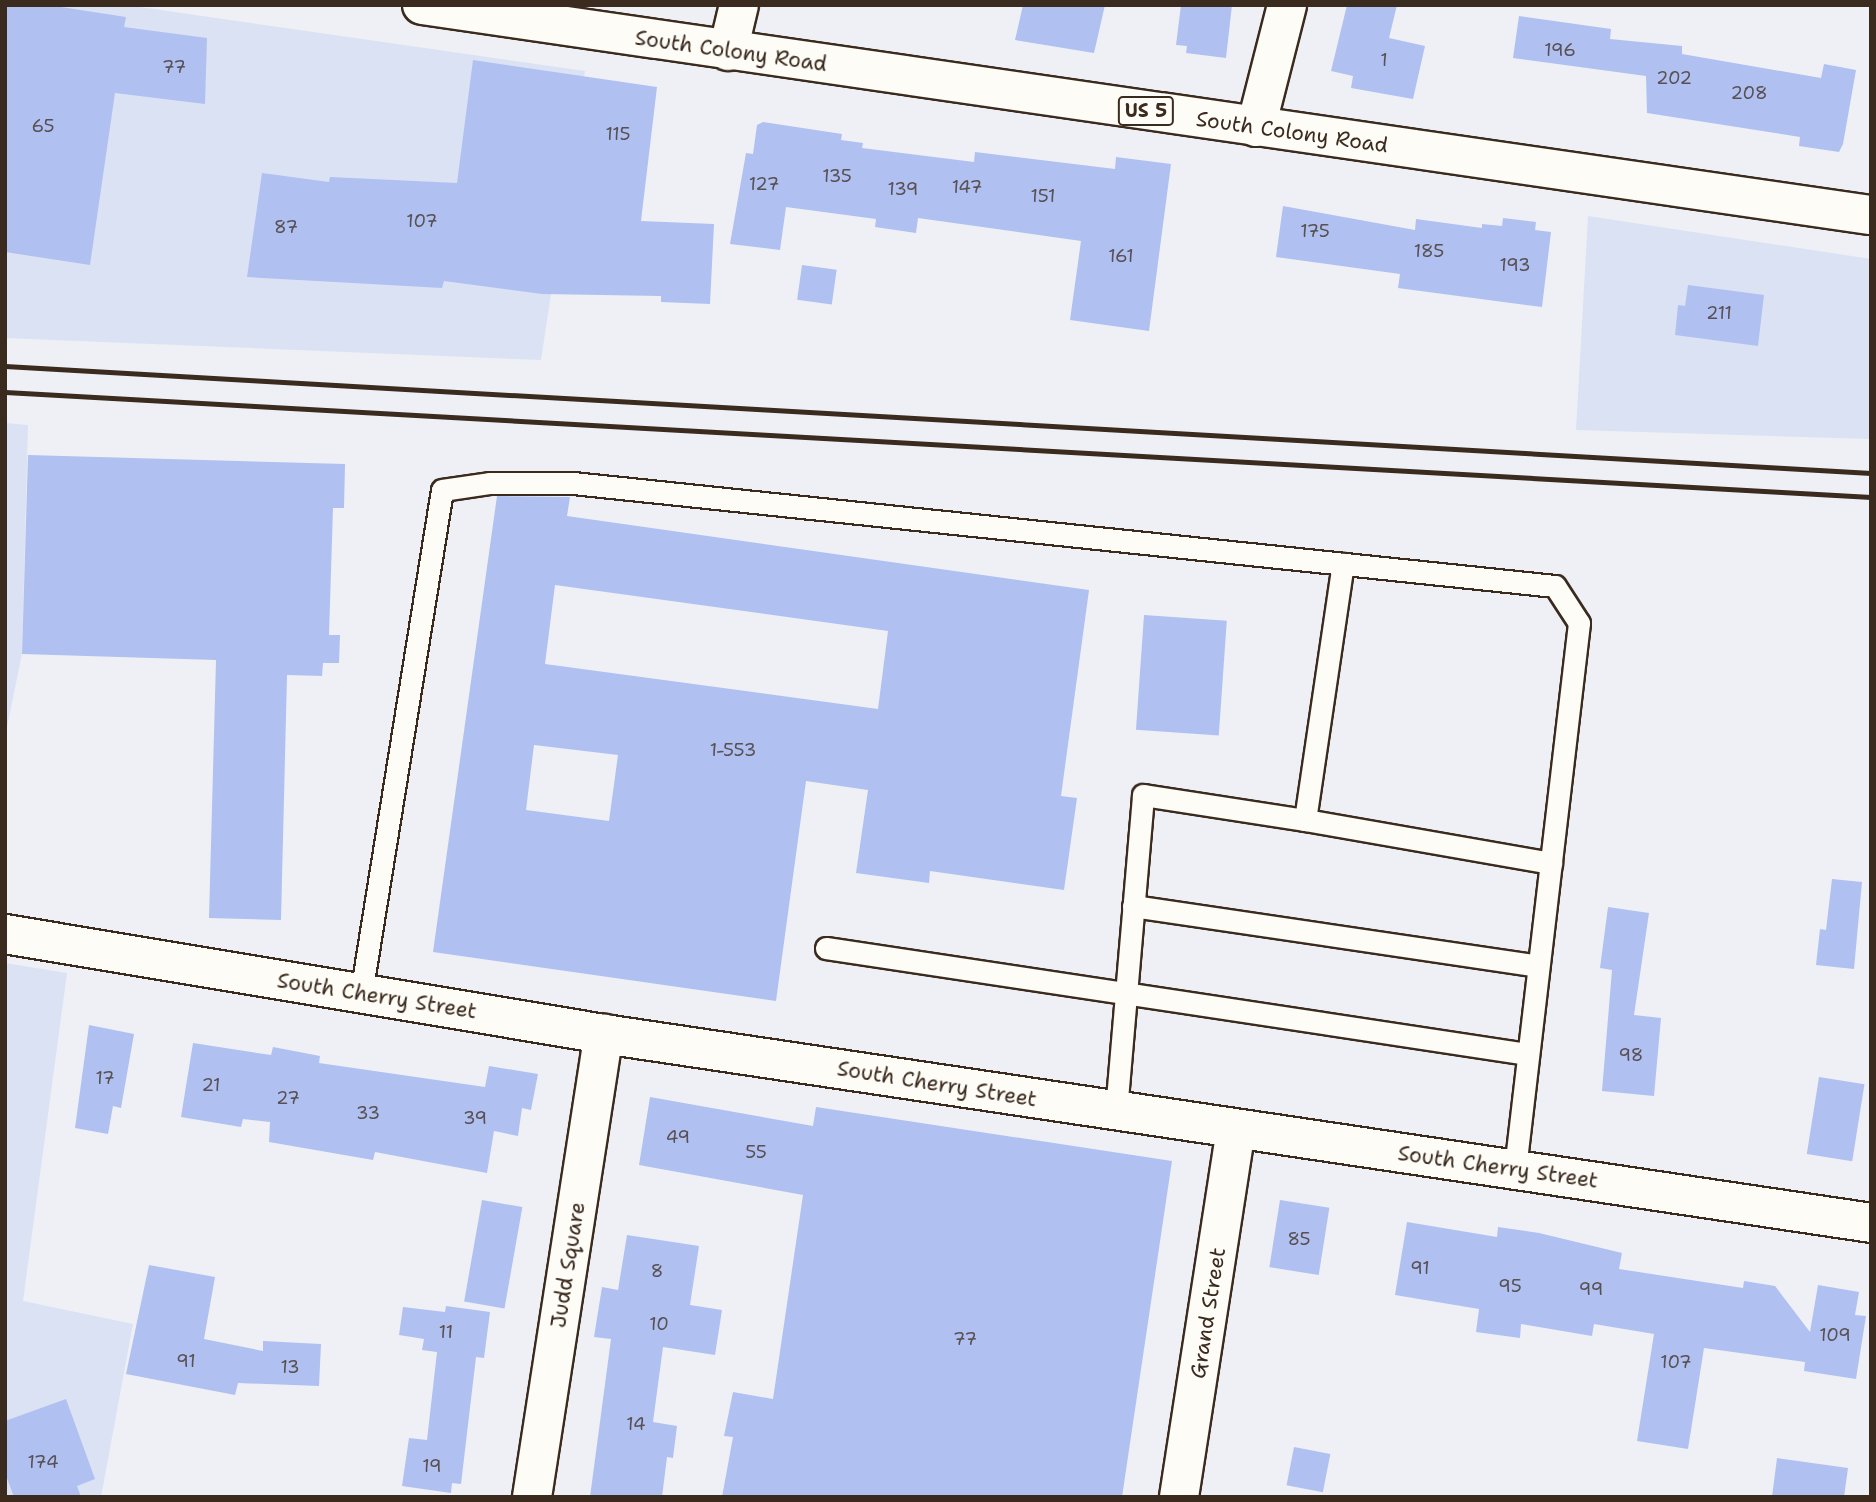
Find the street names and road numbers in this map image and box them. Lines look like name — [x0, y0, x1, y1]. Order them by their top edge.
street label: South Colony Road — [633, 25, 829, 77]
road number: US 5 — [1116, 96, 1176, 127]
street label: South Colony Road — [1194, 106, 1390, 158]
street label: South Cherry Street — [275, 968, 479, 1024]
street label: South Cherry Street — [835, 1056, 1039, 1112]
street label: South Cherry Street — [1396, 1140, 1600, 1194]
street label: Judd Square — [546, 1200, 590, 1330]
street label: Grand Street — [1185, 1246, 1231, 1380]

